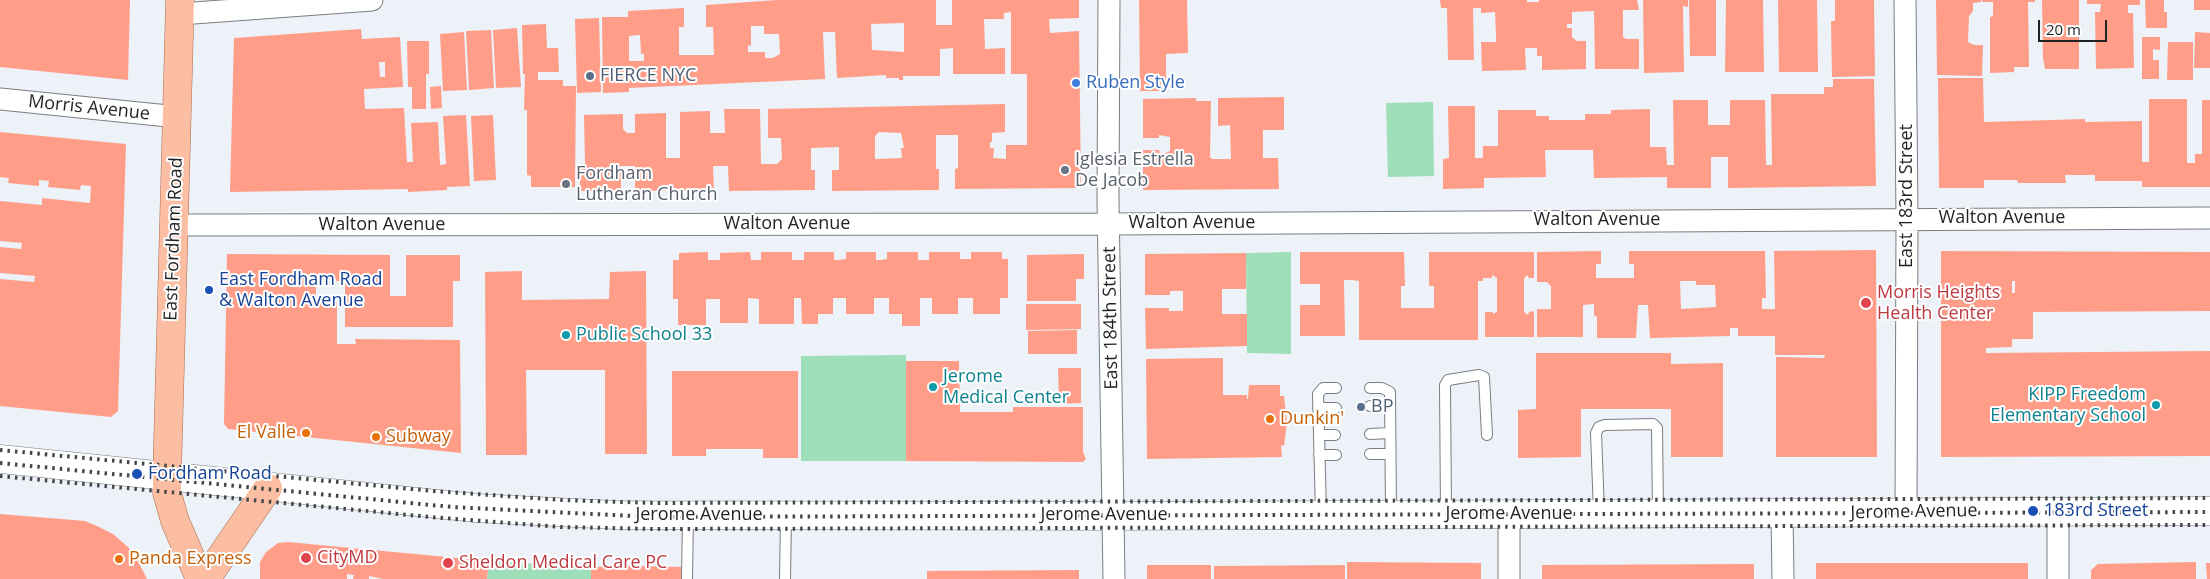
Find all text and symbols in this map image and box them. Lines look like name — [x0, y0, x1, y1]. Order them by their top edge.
scale bar — [2040, 10, 2109, 42]
text: 20 m — [2046, 19, 2081, 39]
place label: FIERCE NYC — [600, 65, 696, 87]
marker: FIERCE NYC — [584, 70, 596, 82]
place label: Ruben Style — [1086, 72, 1185, 94]
marker: Ruben Style — [1070, 77, 1082, 89]
street label: Morris Avenue — [27, 91, 151, 125]
street label: East 183rd Street — [1896, 124, 1918, 268]
place label: Iglesia Estrella De Jacob — [1075, 149, 1194, 192]
street label: East Fordham Road — [160, 157, 188, 321]
place label: Fordham Lutheran Church — [576, 163, 718, 205]
marker: Iglesia Estrella De Jacob — [1059, 164, 1071, 176]
marker: Fordham Lutheran Church — [560, 178, 572, 190]
street label: Walton Avenue — [1939, 207, 2065, 229]
street label: Walton Avenue — [1534, 209, 1660, 231]
street label: Walton Avenue — [1129, 212, 1255, 234]
street label: Walton Avenue — [724, 213, 850, 235]
street label: Walton Avenue — [319, 214, 445, 236]
street label: East 184th Street — [1099, 246, 1123, 390]
place label: East Fordham Road & Walton Avenue — [219, 269, 382, 312]
place label: Morris Heights Health Center — [1877, 282, 2000, 324]
marker: East Fordham Road & Walton Avenue — [203, 284, 215, 296]
marker: Morris Heights Health Center — [1859, 296, 1873, 310]
place label: Public School 33 — [576, 324, 712, 346]
marker: Public School 33 — [560, 329, 572, 341]
place label: Jerome Medical Center — [943, 366, 1069, 408]
marker: Jerome Medical Center — [927, 381, 939, 393]
place label: KIPP Freedom Elementary School — [1990, 384, 2146, 426]
place label: BP — [1371, 396, 1393, 418]
marker: KIPP Freedom Elementary School — [2150, 399, 2162, 411]
marker: BP — [1355, 401, 1367, 413]
place label: Dunkin' — [1280, 408, 1344, 430]
marker: Dunkin' — [1264, 413, 1276, 425]
place label: El Valle — [237, 422, 296, 444]
place label: Subway — [386, 426, 451, 448]
marker: El Valle — [300, 427, 312, 439]
marker: Subway — [370, 431, 382, 443]
place label: Fordham Road — [148, 463, 272, 485]
marker: Fordham Road — [130, 467, 144, 481]
street label: Jerome Avenue — [1850, 500, 1978, 524]
place label: 183rd Street — [2044, 500, 2148, 522]
street label: Jerome Avenue — [1445, 503, 1573, 525]
street label: Jerome Avenue — [635, 504, 763, 526]
street label: Jerome Avenue — [1040, 504, 1168, 526]
marker: 183rd Street — [2026, 504, 2040, 518]
place label: CityMD — [317, 547, 378, 569]
place label: Panda Express — [129, 548, 252, 570]
marker: CityMD — [299, 551, 313, 565]
place label: Sheldon Medical Care PC — [459, 552, 667, 574]
marker: Panda Express — [113, 553, 125, 565]
marker: Sheldon Medical Care PC — [441, 556, 455, 570]

